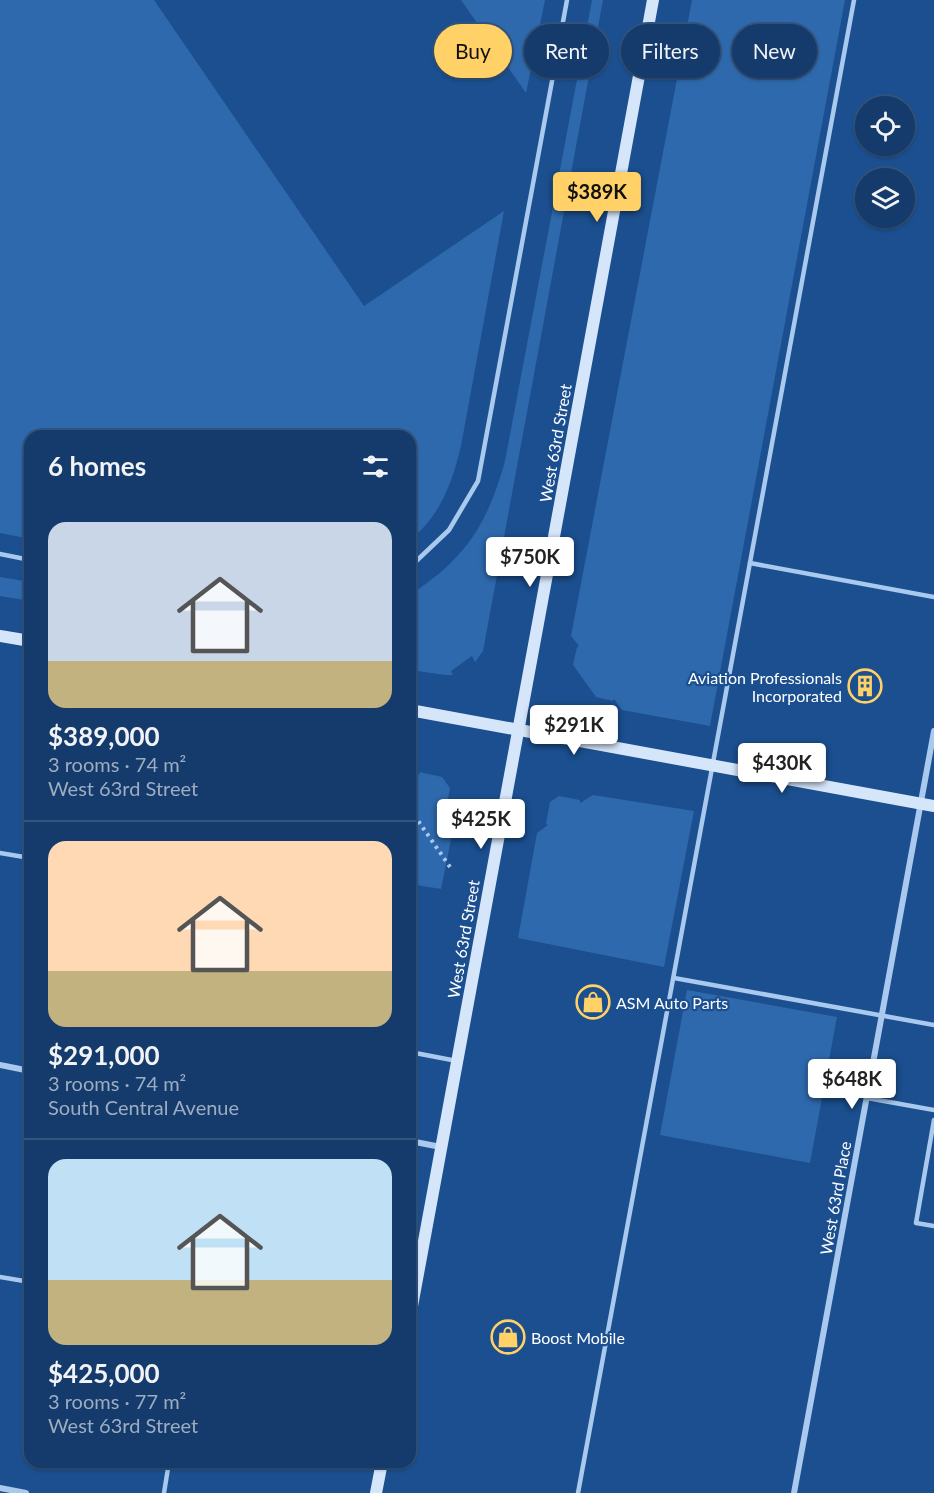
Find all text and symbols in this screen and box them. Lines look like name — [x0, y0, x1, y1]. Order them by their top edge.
chip: Buy — [434, 24, 512, 78]
chip: Rent — [524, 24, 609, 78]
chip: Filters — [621, 24, 720, 78]
chip: New — [732, 24, 817, 78]
map controls — [855, 96, 915, 228]
button: locate — [855, 96, 915, 156]
button: layers — [855, 168, 915, 228]
pin: $389K — [555, 172, 639, 223]
text: $389K — [567, 179, 627, 203]
street label: West 63rd Street — [535, 382, 575, 504]
text: 6 homes — [48, 450, 146, 482]
icon: filters — [359, 450, 392, 483]
pin: $750K — [488, 537, 572, 588]
text: $750K — [500, 544, 560, 568]
icon: home — [166, 561, 274, 669]
place label: Aviation Professionals Incorporated — [688, 668, 842, 705]
building icon: Aviation Professionals Incorporated — [847, 668, 883, 704]
pin: $291K — [532, 705, 616, 756]
text: $291K — [544, 712, 604, 736]
text: $389,000 — [48, 720, 160, 752]
pin: $430K — [740, 743, 824, 794]
text: $430K — [752, 750, 812, 774]
text: 3 rooms · 74 m² — [48, 752, 186, 776]
text: West 63rd Street — [48, 776, 198, 800]
pin: $425K — [439, 799, 523, 850]
text: $425K — [451, 806, 511, 830]
street label: West 63rd Street — [443, 878, 483, 1000]
icon: home — [166, 880, 274, 988]
shop icon: ASM Auto Parts — [575, 984, 611, 1020]
place label: ASM Auto Parts — [616, 993, 728, 1012]
text: $291,000 — [48, 1039, 160, 1071]
pin: $648K — [810, 1059, 894, 1110]
text: $648K — [822, 1066, 882, 1090]
text: 3 rooms · 74 m² — [48, 1071, 186, 1095]
text: South Central Avenue — [48, 1095, 239, 1119]
street label: West 63rd Place — [816, 1140, 854, 1256]
icon: home — [166, 1198, 274, 1306]
shop icon: Boost Mobile — [490, 1319, 526, 1355]
place label: Boost Mobile — [531, 1328, 625, 1347]
text: $425,000 — [48, 1357, 160, 1389]
text: 3 rooms · 77 m² — [48, 1389, 186, 1413]
text: West 63rd Street — [48, 1413, 198, 1437]

